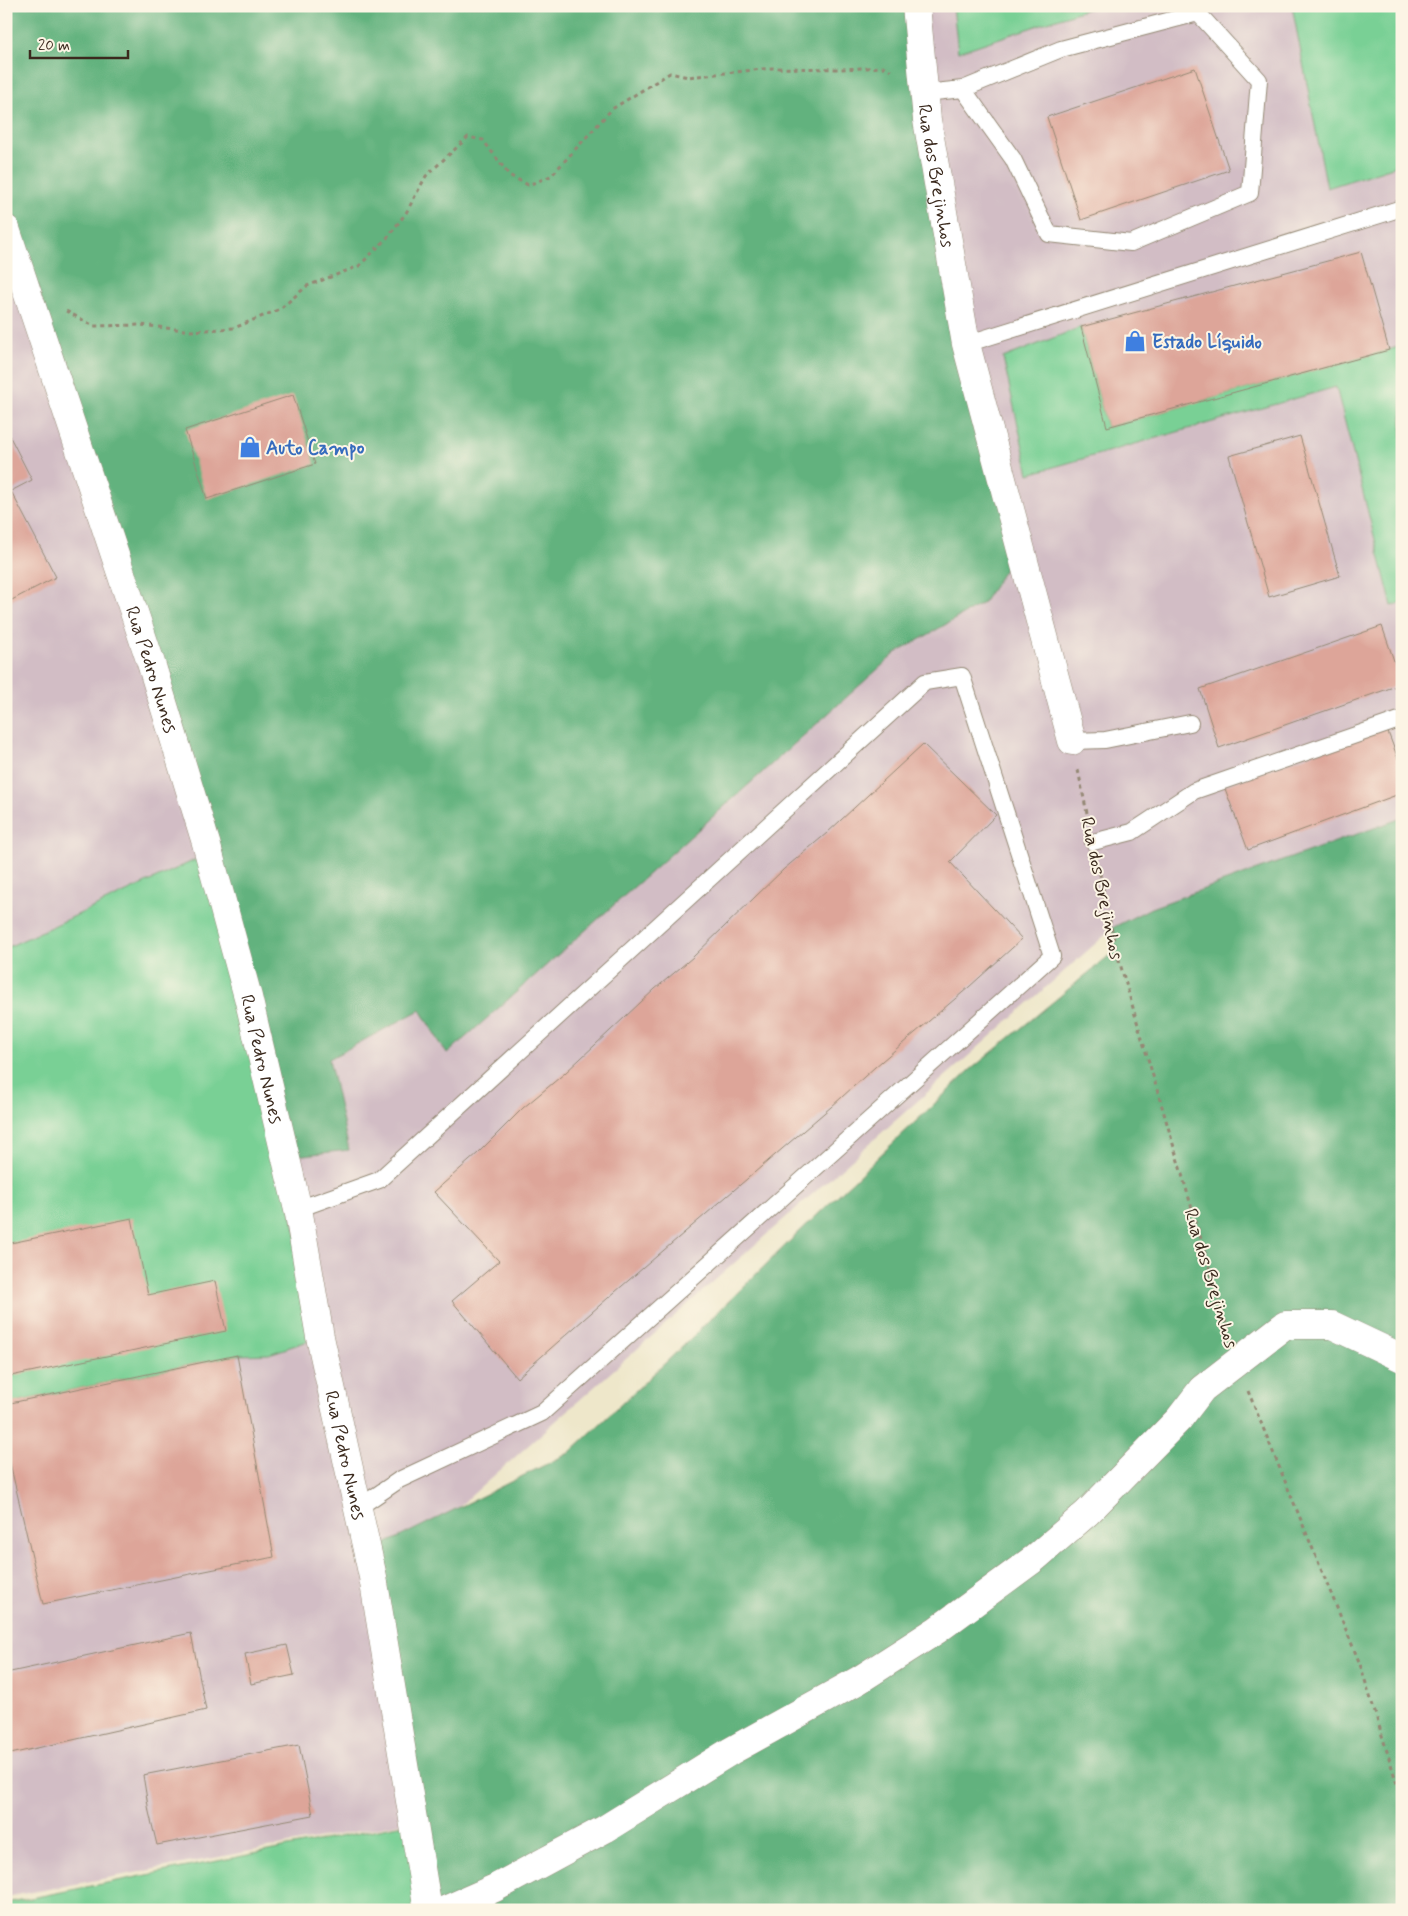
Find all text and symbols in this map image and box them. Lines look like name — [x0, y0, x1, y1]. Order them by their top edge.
scale bar — [30, 28, 128, 60]
text: 20 m — [38, 36, 70, 56]
street label: Rua dos Brejinhos — [912, 103, 960, 250]
shop icon: Estado Líquido — [1122, 328, 1148, 354]
place label: Estado Líquido — [1152, 330, 1262, 355]
shop icon: Auto Campo — [237, 434, 263, 460]
place label: Auto Campo — [266, 436, 365, 461]
street label: Rua Pedro Nunes — [119, 603, 183, 736]
street label: Rua dos Brejinhos — [1073, 815, 1129, 963]
street label: Rua Pedro Nunes — [234, 992, 288, 1126]
street label: Rua dos Brejinhos — [1176, 1206, 1244, 1352]
street label: Rua Pedro Nunes — [318, 1388, 371, 1522]

